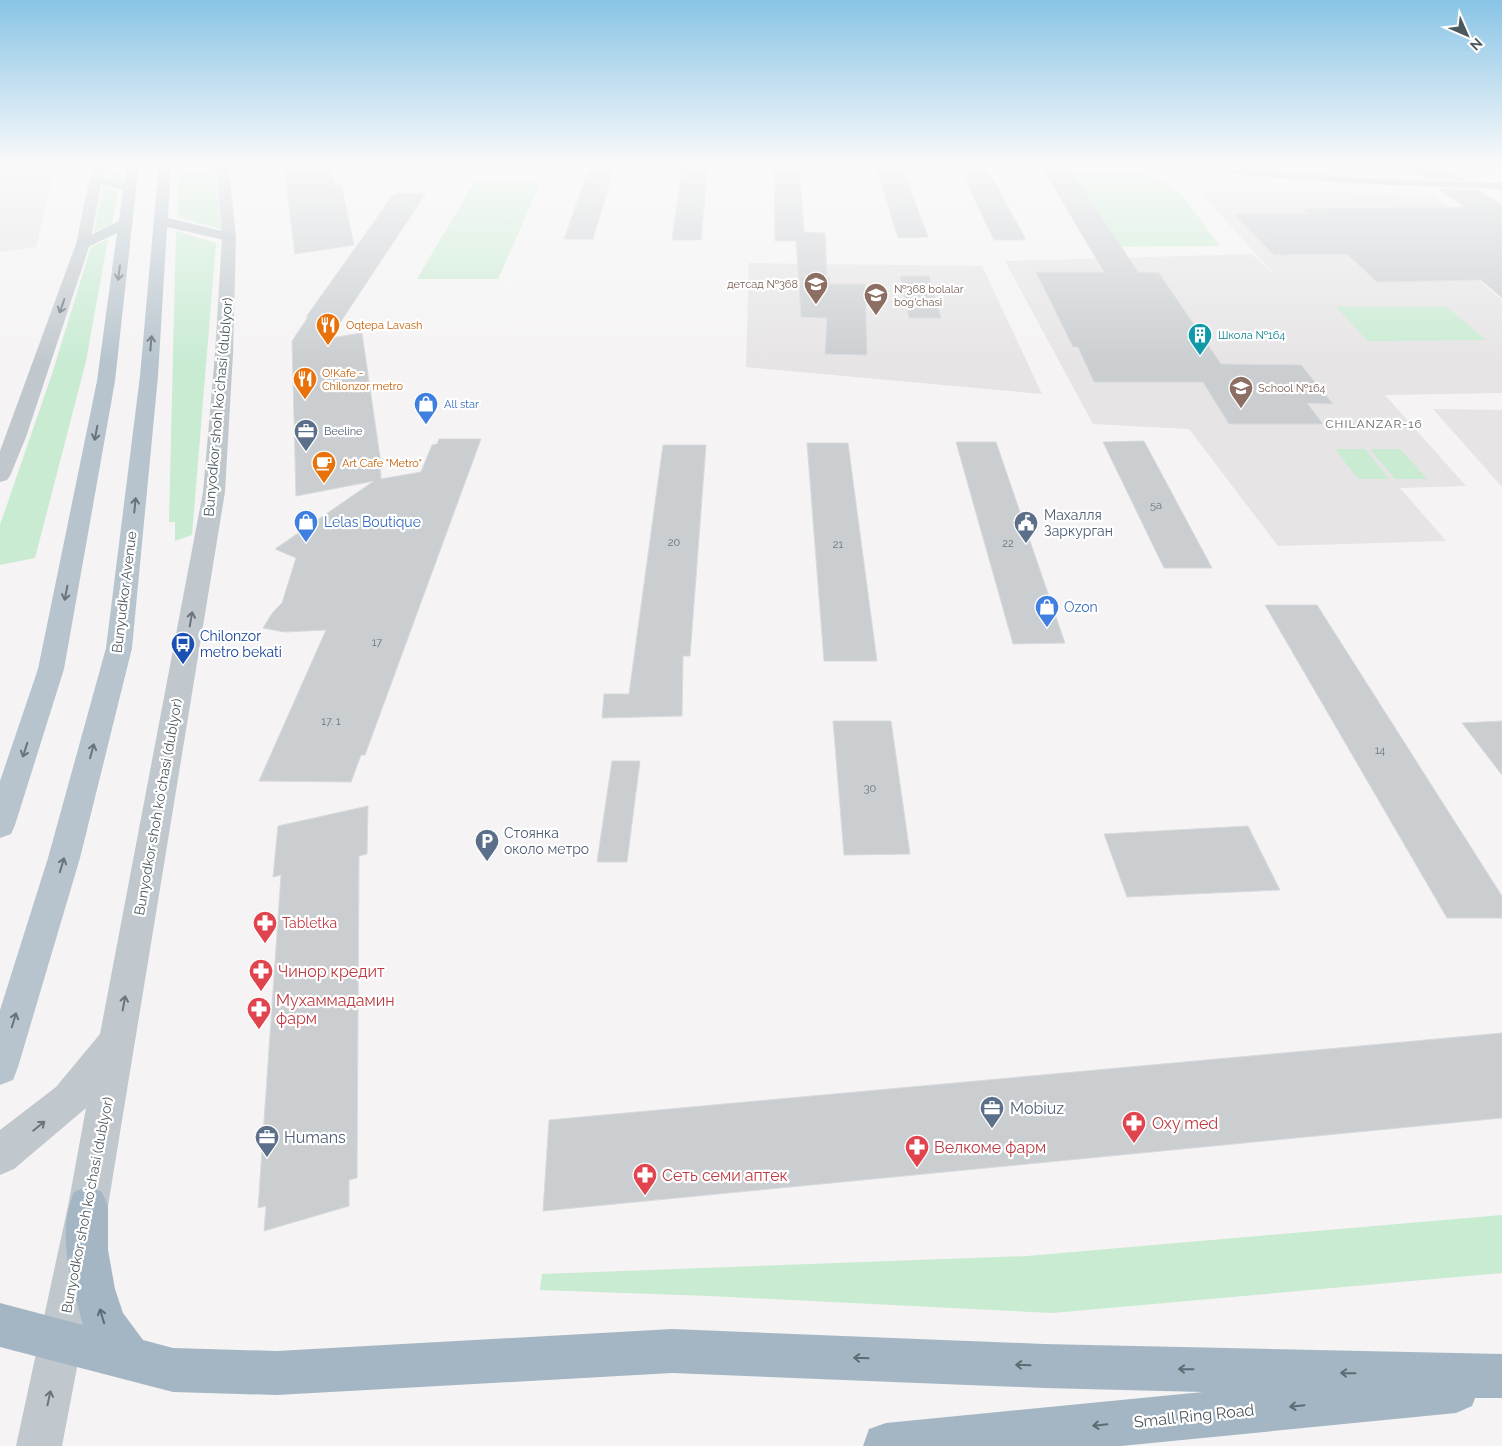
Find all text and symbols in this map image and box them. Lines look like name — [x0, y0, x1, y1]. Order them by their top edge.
north arrow — [1442, 10, 1492, 60]
text: N — [1467, 35, 1486, 54]
one-way arrow — [114, 264, 124, 280]
school or university icon: детсад №368 — [803, 271, 829, 305]
place label: детсад №368 — [727, 278, 798, 291]
school or university icon: №368 bolalar bog'chasi — [863, 282, 889, 316]
place label: №368 bolalar bog'chasi — [894, 283, 964, 309]
street label: Bunyodkor shoh koʻchasi (dublyor) — [200, 297, 236, 517]
one-way arrow — [57, 298, 66, 314]
restaurant icon: Oqtepa Lavash — [315, 312, 341, 346]
place label: Oqtepa Lavash — [346, 319, 422, 332]
building icon: Школа №164 — [1187, 322, 1213, 356]
place label: Школа №164 — [1218, 329, 1285, 342]
one-way arrow — [147, 336, 156, 352]
restaurant icon: O!Kafe - Chilonzor metro — [292, 366, 318, 400]
place label: O!Kafe - Chilonzor metro — [322, 367, 403, 393]
school or university icon: School №164 — [1228, 375, 1254, 409]
place label: School №164 — [1258, 382, 1326, 395]
shop icon: All star — [413, 391, 439, 425]
place label: All star — [444, 398, 479, 411]
district label: CHILANZAR-16 — [1325, 417, 1423, 431]
office icon: Beeline — [293, 418, 319, 452]
one-way arrow — [91, 425, 100, 441]
place label: Beeline — [324, 425, 363, 438]
cafe icon: Art Cafe "Metro" — [311, 450, 337, 484]
place label: Art Cafe "Metro" — [342, 457, 422, 470]
one-way arrow — [130, 497, 140, 513]
house number: 5а — [1150, 499, 1162, 512]
place label: Махалля Заркурган — [1044, 507, 1113, 539]
shop icon: Lelas Boutique — [293, 509, 319, 543]
public building icon: Махалля Заркурган — [1013, 510, 1039, 544]
place label: Lelas Boutique — [324, 514, 421, 530]
street label: Bunyudkor Avenue — [109, 530, 139, 654]
house number: 20 — [668, 536, 680, 549]
house number: 22 — [1002, 537, 1014, 550]
house number: 21 — [833, 538, 844, 551]
one-way arrow — [60, 585, 70, 601]
shop icon: Ozon — [1034, 594, 1060, 628]
place label: Ozon — [1064, 599, 1098, 615]
one-way arrow — [187, 611, 197, 627]
place label: Chilonzor metro bekati — [200, 628, 282, 660]
bus stop icon: Chilonzor metro bekati — [170, 631, 196, 665]
house number: 17 — [372, 636, 382, 649]
street label: Bunyodkor shoh koʻchasi (dublyor) — [131, 697, 185, 917]
house number: 17. 1 — [321, 715, 341, 728]
one-way arrow — [19, 742, 29, 758]
one-way arrow — [88, 743, 97, 759]
house number: 14 — [1375, 744, 1385, 757]
house number: 30 — [864, 782, 877, 795]
place label: Стоянка около метро — [504, 825, 589, 857]
parking icon: Стоянка около метро — [474, 828, 500, 862]
one-way arrow — [57, 857, 67, 873]
pharmacy icon: Tabletka — [252, 910, 278, 944]
place label: Tabletka — [282, 915, 337, 931]
pharmacy icon: Чинор кредит — [248, 958, 274, 992]
place label: Чинор кредит — [278, 962, 385, 981]
place label: Мухаммадамин фарм — [276, 991, 395, 1028]
one-way arrow — [120, 995, 130, 1011]
pharmacy icon: Мухаммадамин фарм — [246, 996, 272, 1030]
one-way arrow — [10, 1013, 20, 1029]
street label: Bunyodkor shoh koʻchasi (dublyor) — [58, 1095, 116, 1314]
office icon: Mobiuz — [979, 1095, 1005, 1129]
place label: Mobiuz — [1010, 1099, 1064, 1118]
pharmacy icon: Oxy med — [1121, 1110, 1147, 1144]
place label: Oxy med — [1152, 1114, 1218, 1133]
one-way arrow — [32, 1120, 45, 1131]
office icon: Humans — [254, 1124, 280, 1158]
place label: Humans — [284, 1128, 346, 1147]
pharmacy icon: Велкоме фарм — [904, 1134, 930, 1168]
place label: Велкоме фарм — [934, 1138, 1046, 1157]
pharmacy icon: Сеть семи аптек — [632, 1162, 658, 1196]
place label: Сеть семи аптек — [662, 1166, 788, 1185]
one-way arrow — [97, 1308, 107, 1324]
one-way arrow — [853, 1354, 869, 1363]
one-way arrow — [1016, 1360, 1032, 1370]
one-way arrow — [1178, 1364, 1194, 1374]
one-way arrow — [1341, 1368, 1357, 1377]
one-way arrow — [45, 1391, 54, 1407]
street label: Small Ring Road — [1133, 1400, 1255, 1432]
one-way arrow — [1289, 1401, 1305, 1410]
one-way arrow — [1092, 1420, 1108, 1430]

